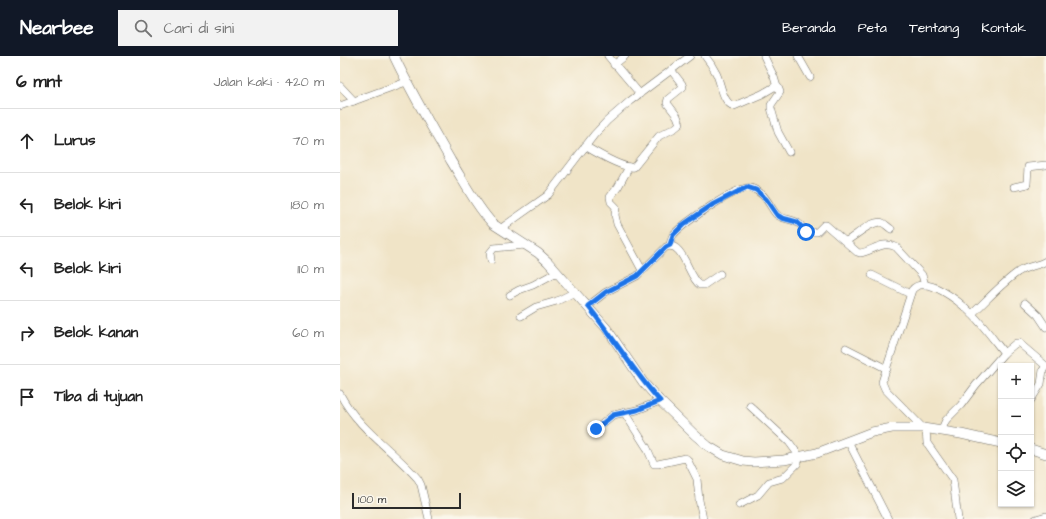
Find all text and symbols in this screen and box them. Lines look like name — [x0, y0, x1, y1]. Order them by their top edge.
search box — [118, 10, 398, 46]
text: Nearbee — [20, 15, 94, 42]
icon: search — [132, 17, 154, 39]
text: Cari di sini — [164, 18, 234, 39]
text: Beranda — [782, 18, 836, 38]
text: Peta — [858, 18, 887, 38]
text: Tentang — [909, 18, 959, 38]
text: Kontak — [981, 18, 1026, 38]
text: 6 mnt — [16, 70, 62, 94]
text: Jalan kaki · 420 m — [214, 73, 324, 91]
icon: ahead — [16, 130, 38, 152]
text: Lurus — [54, 130, 95, 151]
text: 70 m — [292, 132, 324, 150]
icon: left — [16, 194, 38, 216]
text: Belok kiri — [54, 194, 121, 215]
text: 180 m — [290, 196, 324, 214]
route start — [797, 223, 815, 241]
icon: left — [16, 258, 38, 280]
text: Belok kiri — [54, 258, 121, 279]
text: 110 m — [297, 260, 324, 278]
icon: right — [16, 322, 38, 344]
text: Belok kanan — [54, 322, 138, 343]
text: 60 m — [292, 324, 324, 342]
map controls — [998, 363, 1034, 507]
button: + — [998, 363, 1034, 399]
icon: arrive — [16, 386, 38, 408]
text: Tiba di tujuan — [54, 386, 143, 407]
button: − — [998, 399, 1034, 435]
route end — [587, 420, 605, 438]
button: locate — [998, 435, 1034, 471]
button: layers — [998, 471, 1034, 507]
scale bar — [352, 491, 461, 510]
text: 100 m — [358, 492, 386, 507]

